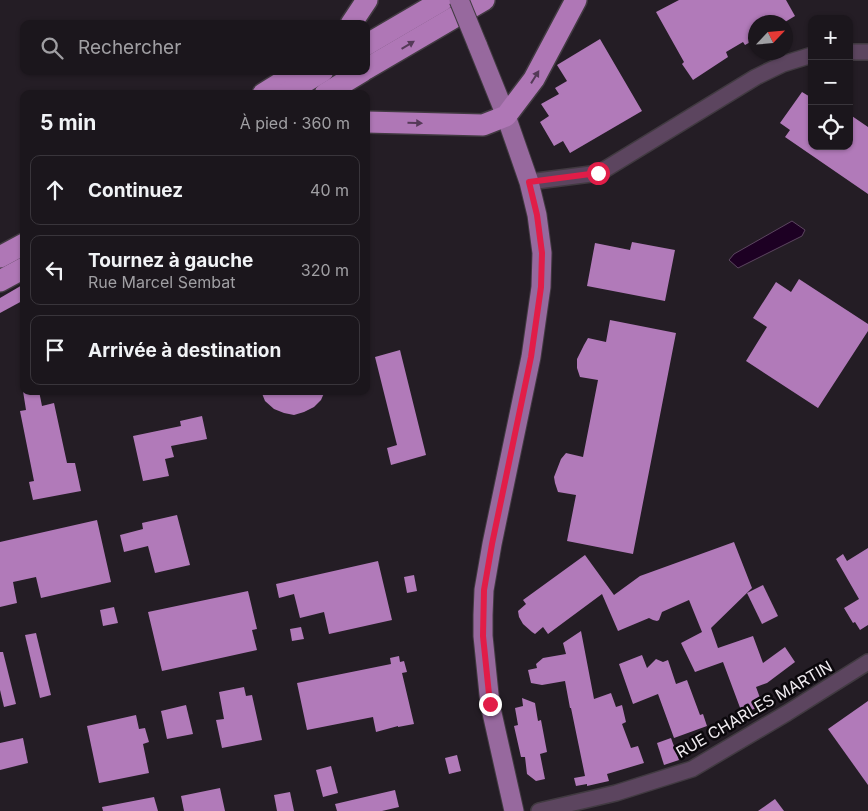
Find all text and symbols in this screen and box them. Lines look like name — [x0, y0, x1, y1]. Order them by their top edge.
north arrow — [748, 15, 793, 60]
map controls — [808, 15, 853, 150]
button: + — [808, 15, 853, 60]
search box — [20, 20, 370, 75]
icon: search — [38, 34, 66, 62]
text: Rechercher — [78, 36, 181, 59]
one-way arrow — [402, 40, 415, 49]
button: − — [808, 60, 853, 105]
one-way arrow — [530, 71, 539, 84]
button: locate — [808, 105, 853, 150]
text: 5 min — [40, 110, 96, 135]
text: À pied · 360 m — [240, 113, 350, 133]
one-way arrow — [407, 120, 423, 128]
route start — [587, 162, 610, 185]
icon: ahead — [41, 176, 69, 204]
text: Continuez — [88, 179, 183, 202]
text: 40 m — [310, 180, 349, 200]
text: Tournez à gauche — [88, 249, 253, 272]
icon: left — [41, 256, 69, 284]
text: 320 m — [301, 260, 349, 280]
text: Rue Marcel Sembat — [88, 272, 235, 292]
icon: arrive — [41, 336, 69, 364]
text: Arrivée à destination — [88, 339, 281, 362]
street label: RUE CHARLES MARTIN — [672, 656, 836, 762]
route end — [479, 693, 502, 716]

